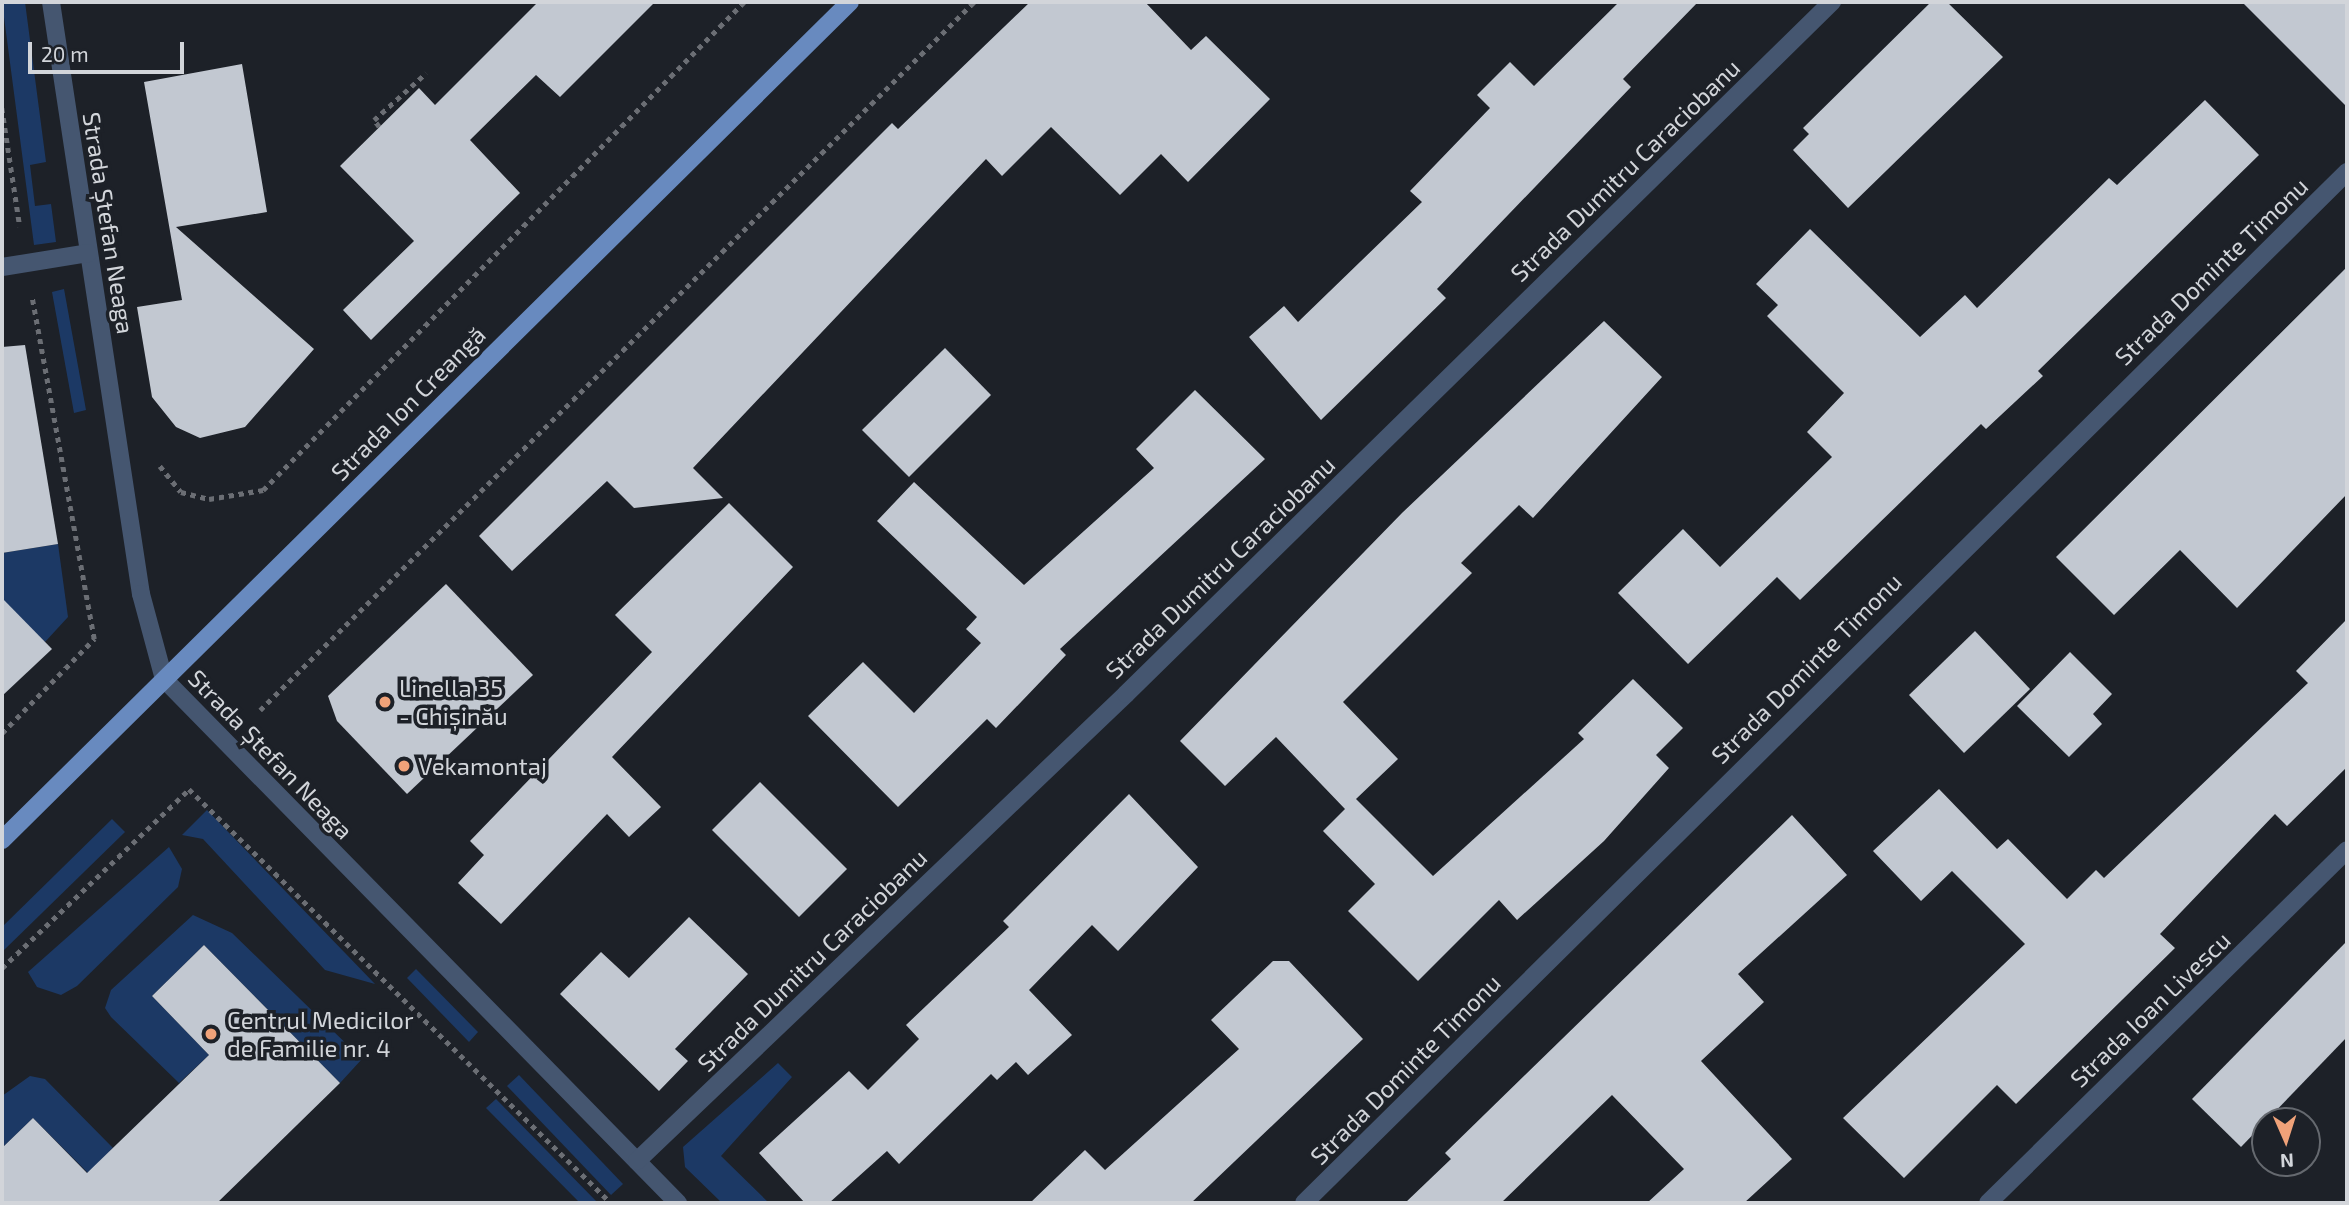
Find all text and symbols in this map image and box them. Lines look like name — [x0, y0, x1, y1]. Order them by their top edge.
scale bar — [32, 28, 187, 72]
text: 20 m — [41, 41, 89, 66]
street label: Strada Dumitru Caraciobanu — [1504, 53, 1746, 287]
street label: Strada Ștefan Neaga — [77, 110, 141, 336]
street label: Strada Dominte Timonu — [2108, 171, 2314, 371]
street label: Strada Ion Creangă — [325, 320, 491, 486]
street label: Strada Dumitru Caraciobanu — [1099, 450, 1341, 684]
street label: Strada Dominte Timonu — [1705, 567, 1907, 769]
street label: Strada Ștefan Neaga — [183, 663, 359, 845]
place label: Linella 35 - Chișinău — [399, 674, 508, 730]
marker: Linella 35 - Chișinău — [377, 694, 393, 710]
place label: Vekamontaj — [418, 752, 547, 780]
marker: Vekamontaj — [396, 758, 412, 774]
street label: Strada Dumitru Caraciobanu — [691, 843, 933, 1077]
street label: Strada Ioan Livescu — [2064, 925, 2236, 1093]
street label: Strada Dominte Timonu — [1304, 968, 1506, 1170]
place label: Centrul Medicilor de Familie nr. 4 — [227, 1006, 414, 1062]
marker: Centrul Medicilor de Familie nr. 4 — [201, 1024, 221, 1044]
north arrow — [2251, 1107, 2321, 1177]
text: N — [2280, 1150, 2294, 1173]

